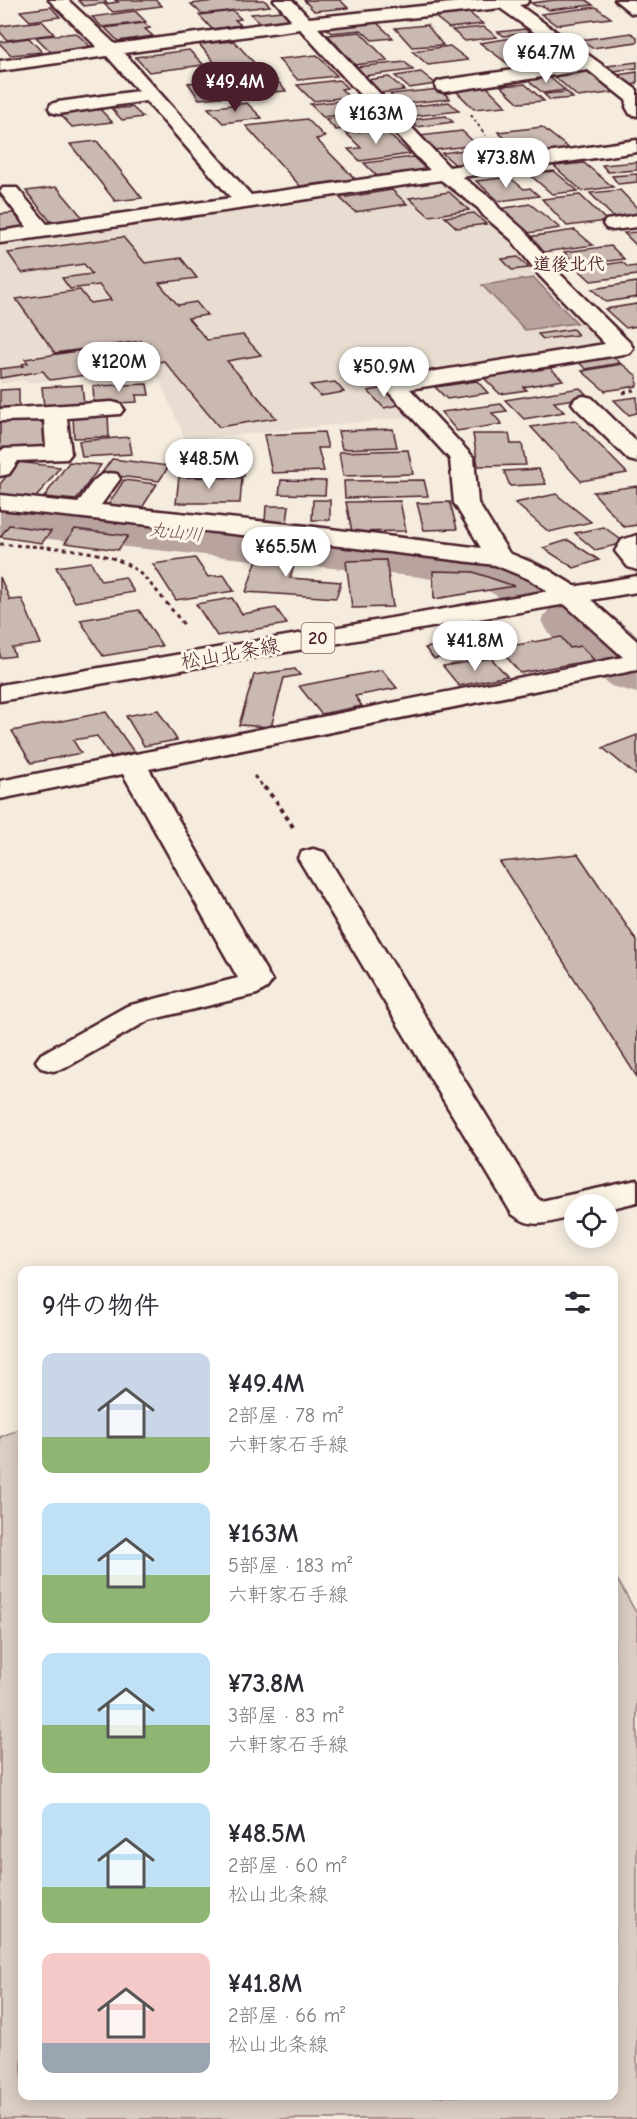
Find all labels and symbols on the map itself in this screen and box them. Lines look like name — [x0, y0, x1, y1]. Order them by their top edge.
pin: ¥64.7M — [497, 33, 595, 84]
pin: ¥49.4M — [186, 62, 284, 113]
pin: ¥163M — [334, 94, 418, 145]
pin: ¥73.8M — [457, 138, 555, 189]
district label: 道後北代 — [533, 254, 605, 275]
pin: ¥120M — [77, 342, 161, 393]
pin: ¥50.9M — [335, 347, 433, 398]
pin: ¥48.5M — [160, 439, 258, 490]
water label: 丸山川 — [148, 519, 204, 546]
pin: ¥65.5M — [237, 527, 335, 578]
pin: ¥41.8M — [426, 621, 524, 672]
road number: 20 — [302, 623, 334, 653]
street label: 松山北条線 — [179, 633, 281, 674]

